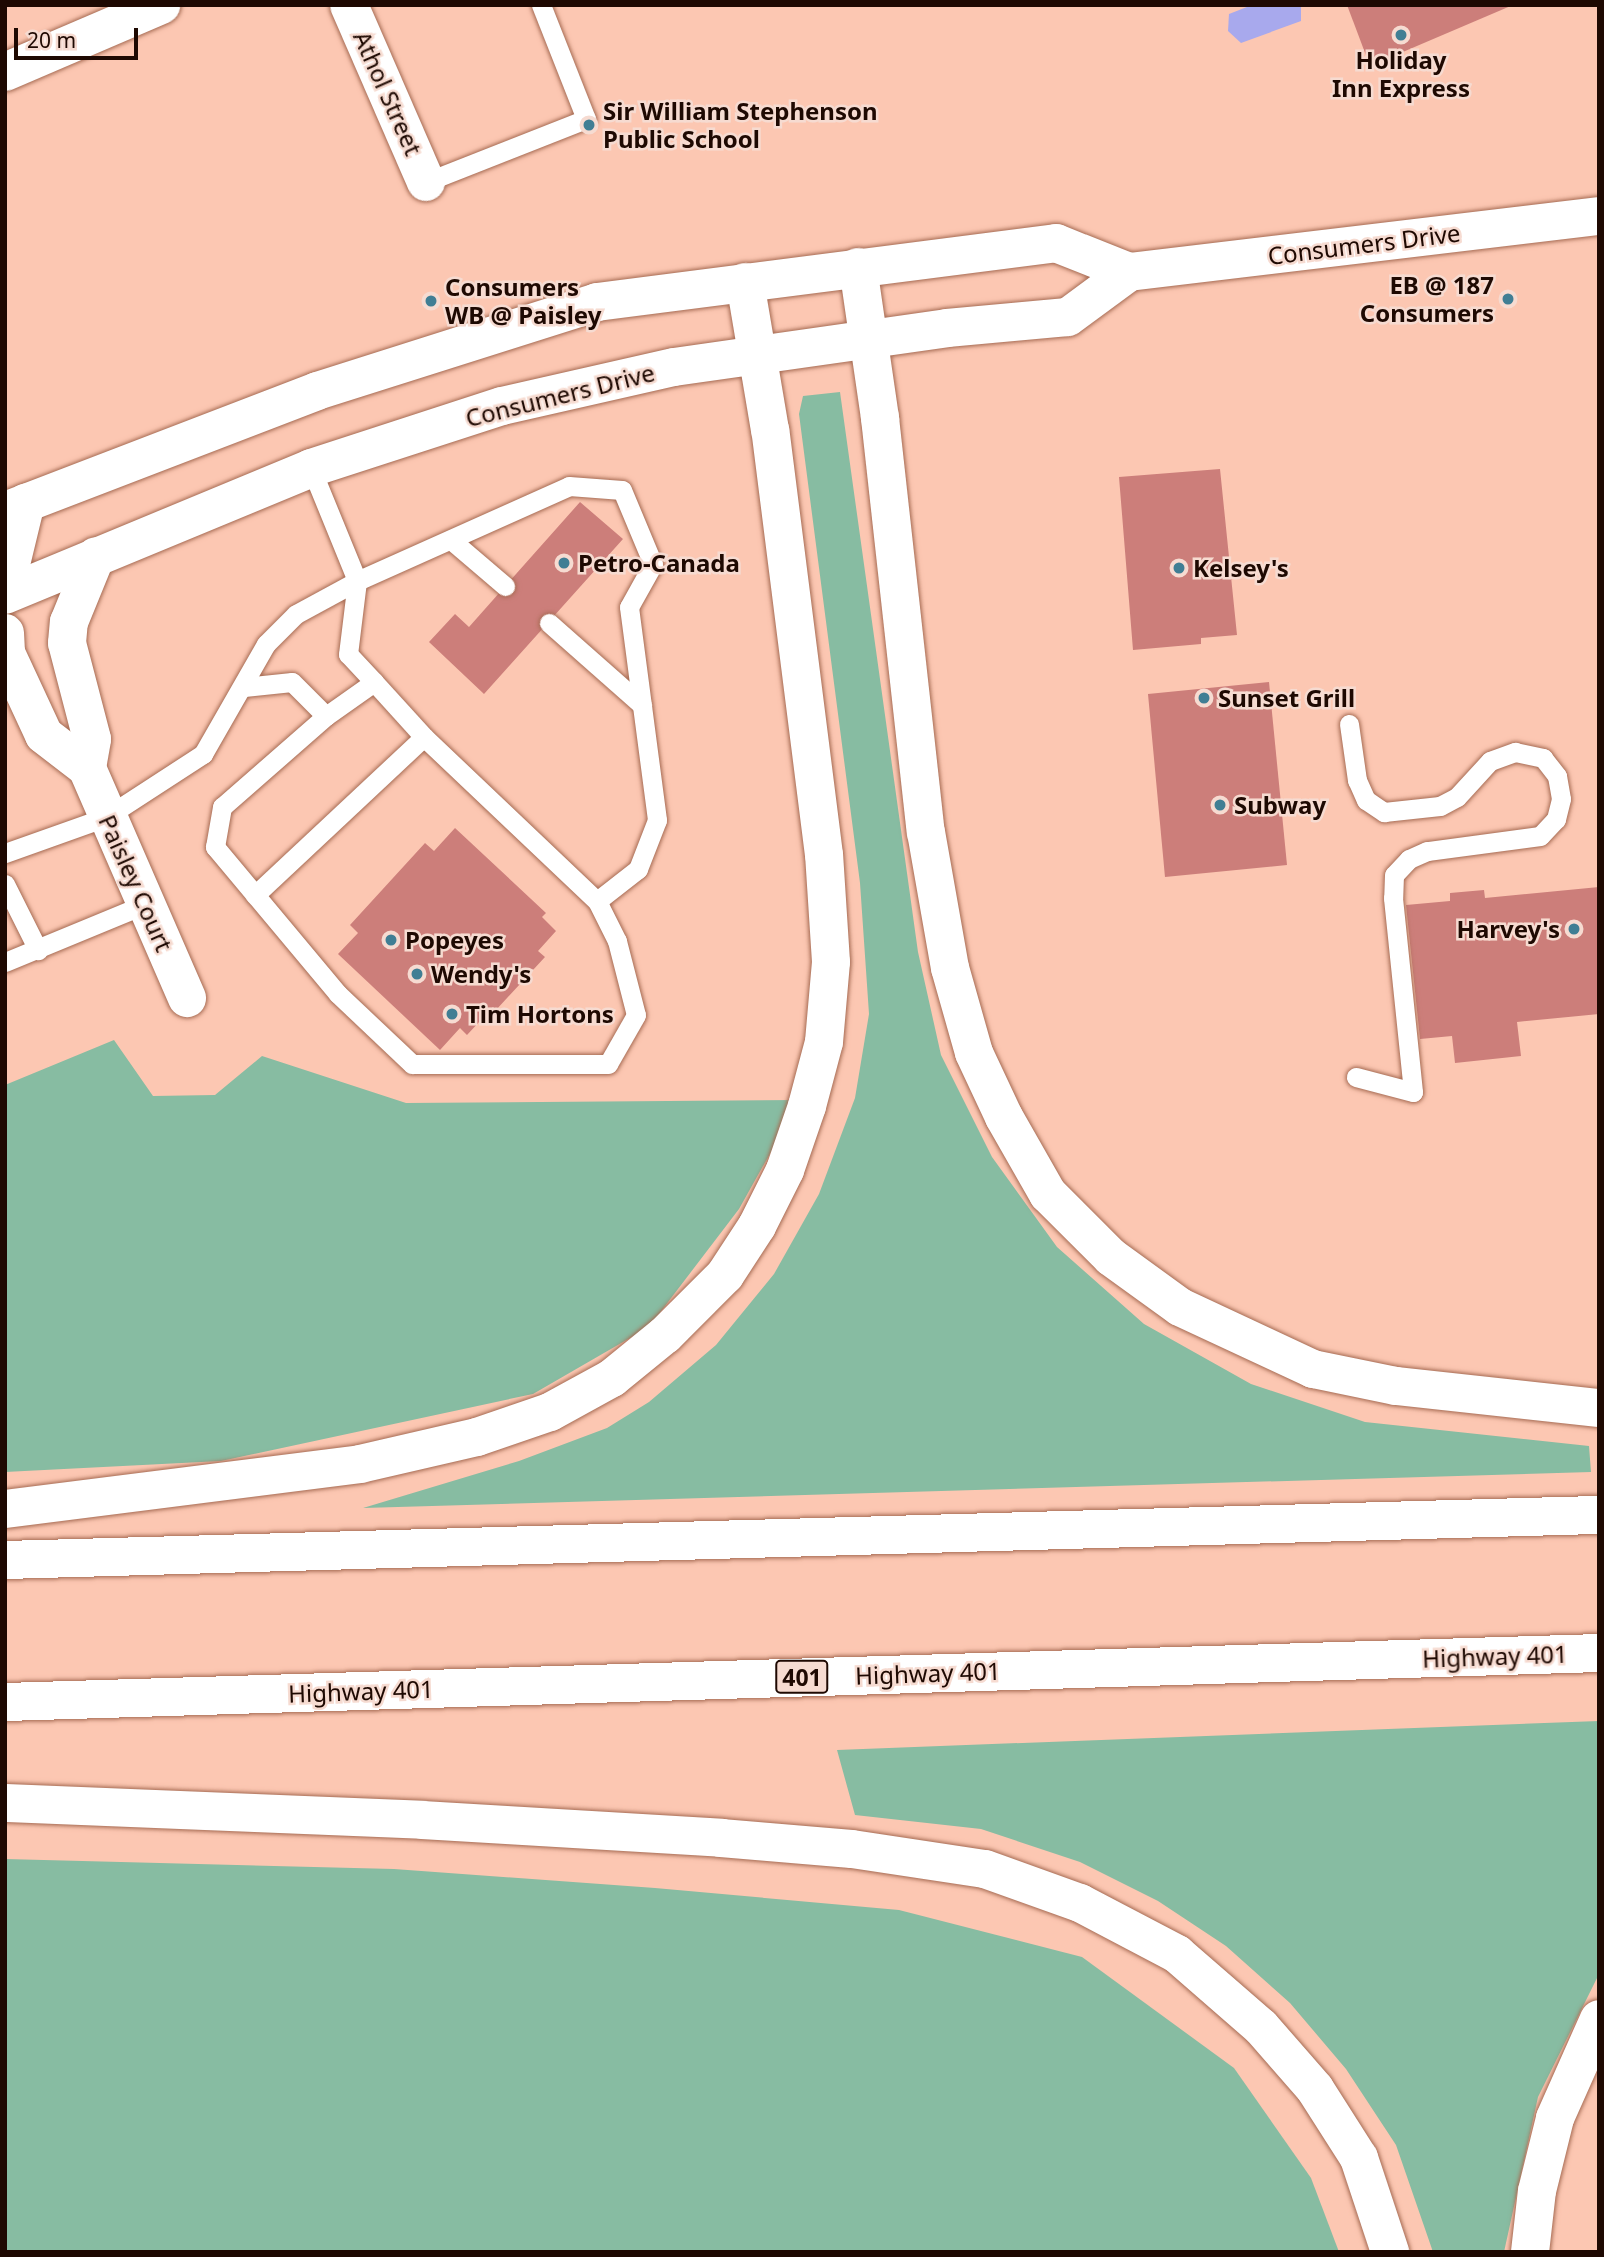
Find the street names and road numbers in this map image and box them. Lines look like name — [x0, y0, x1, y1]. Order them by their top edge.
street label: Athol Street — [348, 26, 428, 160]
street label: Consumers Drive — [1266, 218, 1462, 270]
street label: Consumers Drive — [462, 358, 658, 432]
street label: Paisley Court — [93, 810, 179, 956]
street label: Highway 401 — [1422, 1639, 1568, 1673]
street label: Highway 401 — [855, 1656, 1001, 1690]
road number: 401 — [774, 1658, 830, 1696]
street label: Highway 401 — [288, 1674, 434, 1708]

